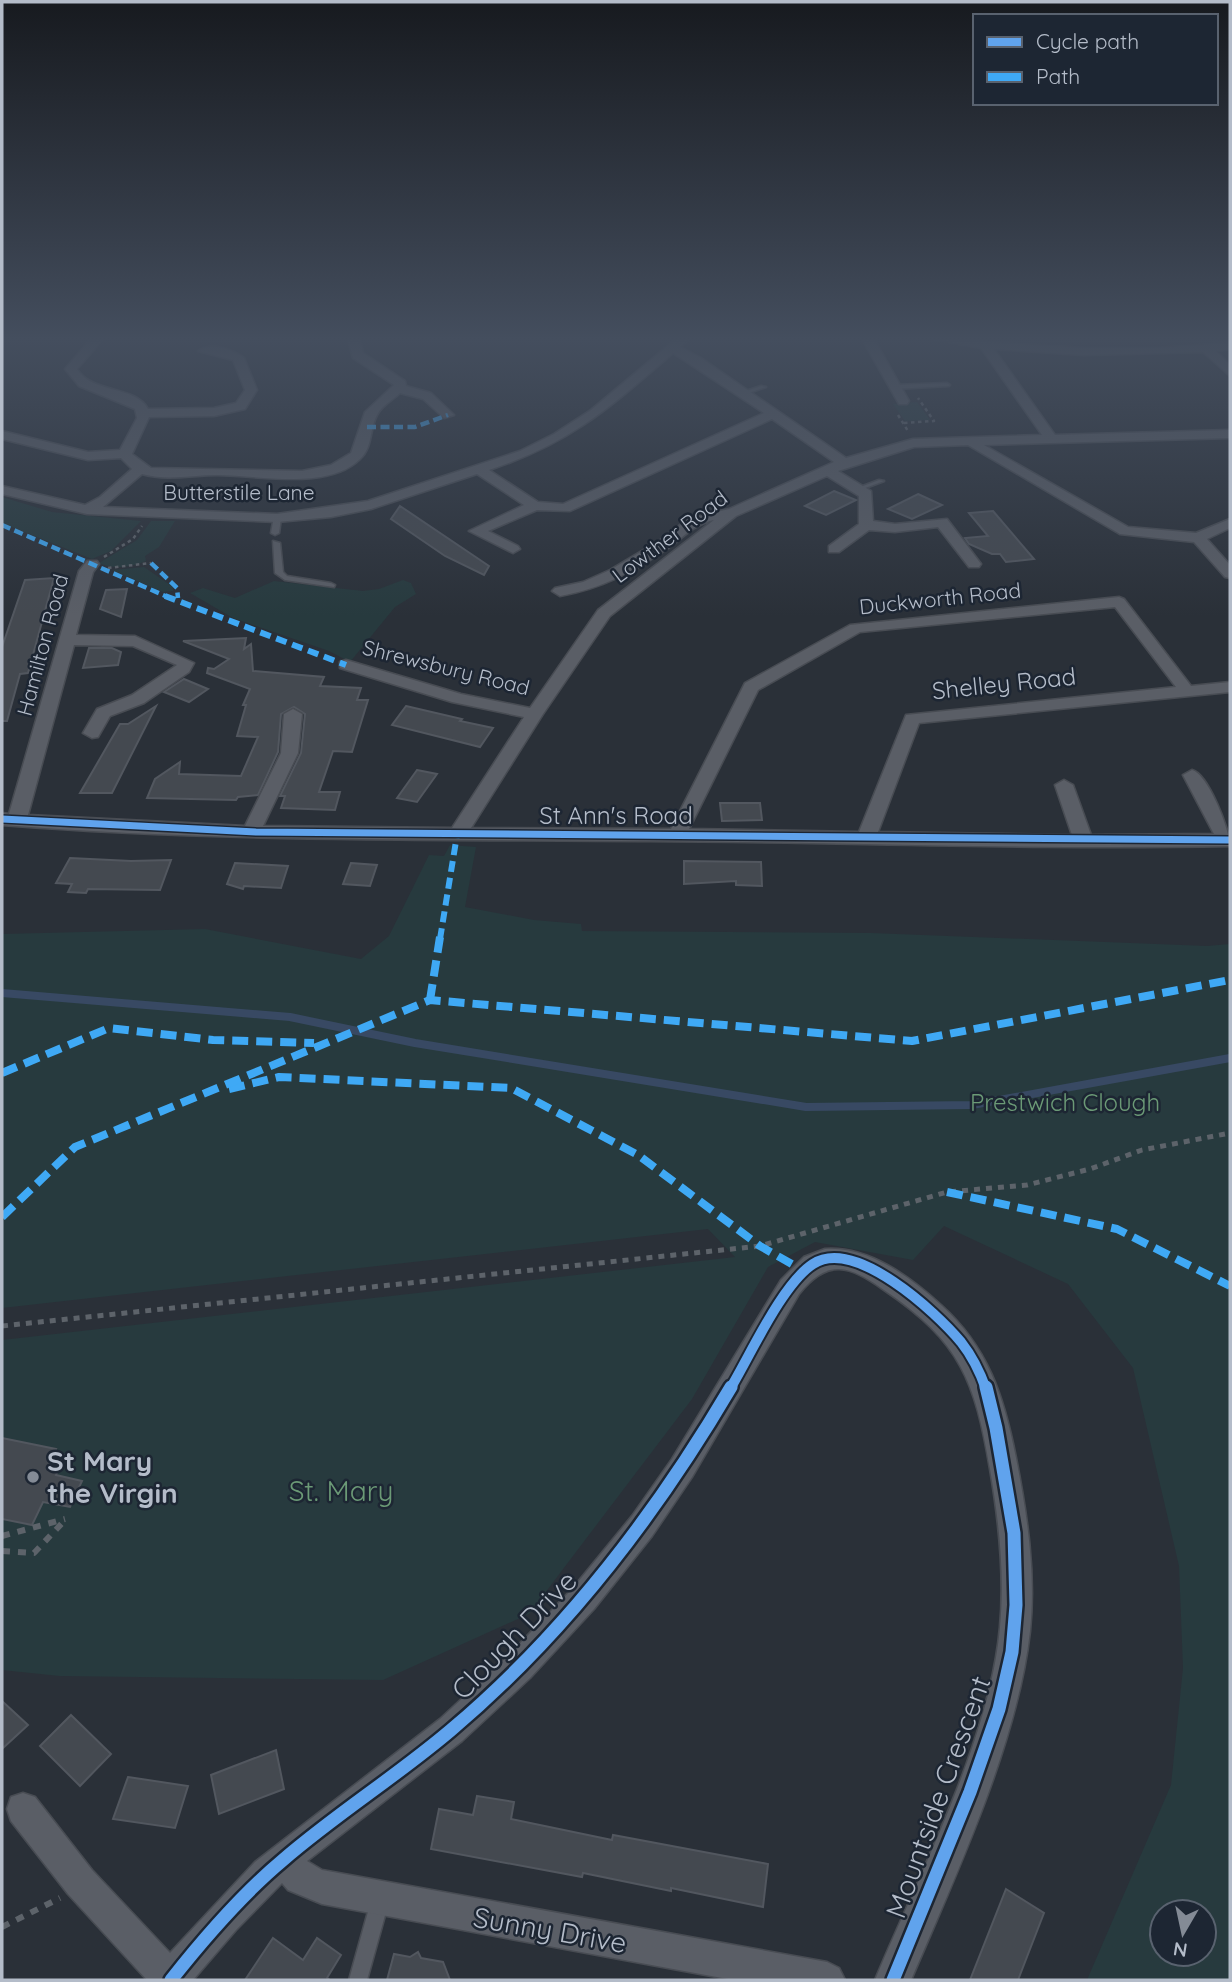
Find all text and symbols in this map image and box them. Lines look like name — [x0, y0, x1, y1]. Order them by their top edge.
legend — [973, 14, 1218, 105]
text: Cycle path — [1036, 28, 1139, 54]
text: Path — [1036, 63, 1080, 89]
street label: Butterstile Lane — [163, 479, 315, 505]
street label: Lowther Road — [607, 484, 732, 588]
street label: Hamilton Road — [11, 571, 73, 719]
street label: Duckworth Road — [858, 577, 1022, 619]
street label: Shrewsbury Road — [360, 634, 532, 700]
street label: Shelley Road — [930, 661, 1077, 705]
street label: St Ann's Road — [539, 800, 693, 830]
park label: Prestwich Clough — [970, 1087, 1160, 1117]
place label: St Mary the Virgin — [47, 1443, 178, 1510]
marker: St Mary the Virgin — [25, 1469, 41, 1485]
park label: St. Mary — [289, 1473, 393, 1508]
street label: Clough Drive — [444, 1563, 584, 1706]
street label: Mountside Crescent — [877, 1671, 998, 1923]
north arrow — [1148, 1898, 1218, 1968]
street label: Sunny Drive — [471, 1899, 629, 1960]
text: N — [1172, 1937, 1189, 1963]

